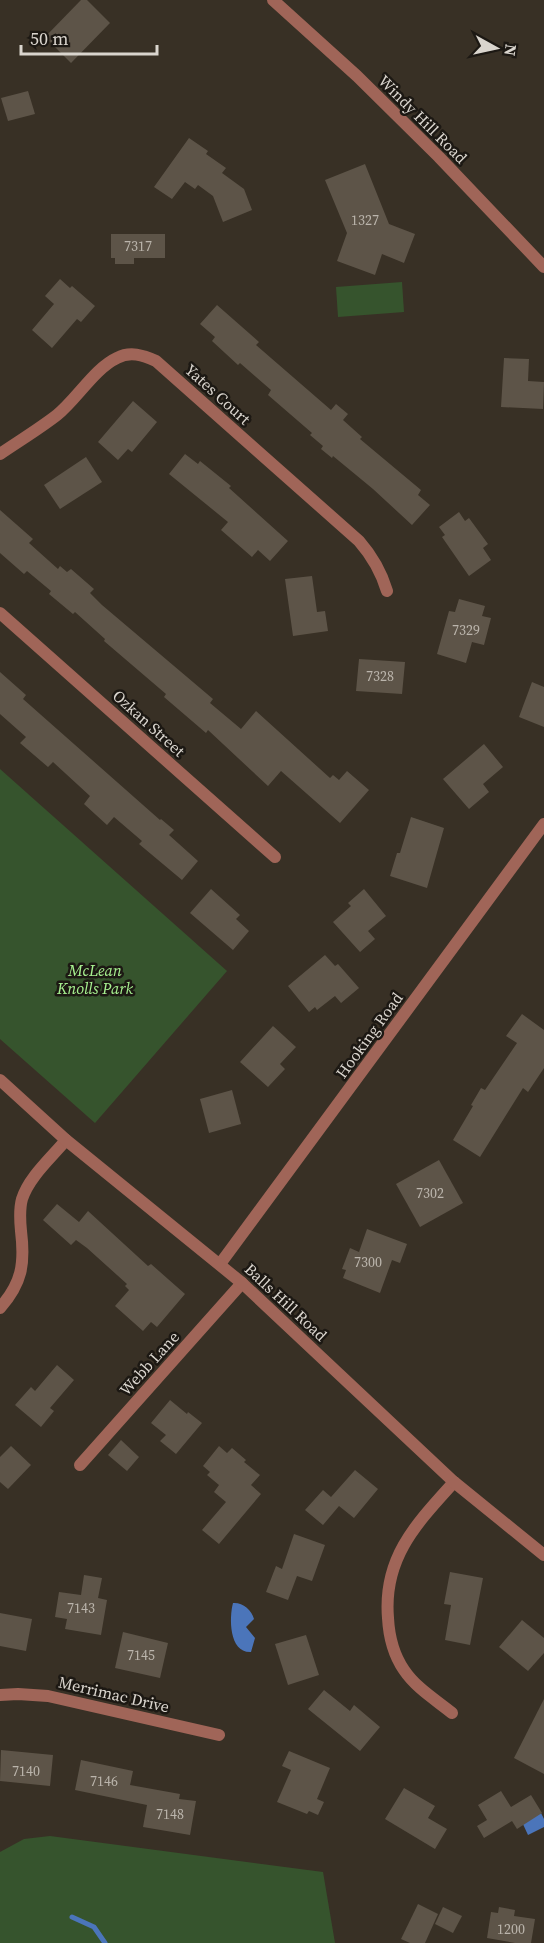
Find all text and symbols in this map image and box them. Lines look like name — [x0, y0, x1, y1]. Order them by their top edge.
scale bar — [21, 18, 158, 56]
north arrow — [466, 18, 526, 78]
text: 50 m — [30, 26, 68, 51]
text: N — [499, 43, 523, 58]
street label: Windy Hill Road — [374, 70, 472, 168]
house number: 1327 — [351, 210, 379, 230]
house number: 7317 — [124, 236, 152, 256]
street label: Yates Court — [180, 359, 256, 430]
house number: 7329 — [452, 620, 480, 640]
house number: 7328 — [366, 666, 394, 686]
street label: Ozkan Street — [108, 685, 190, 762]
park label: McLean Knolls Park — [56, 959, 133, 999]
street label: Hooking Road — [330, 988, 408, 1082]
house number: 7302 — [416, 1183, 444, 1203]
house number: 7300 — [354, 1252, 382, 1272]
street label: Balls Hill Road — [240, 1258, 332, 1346]
street label: Webb Lane — [114, 1326, 184, 1400]
house number: 7143 — [67, 1598, 95, 1618]
house number: 7145 — [127, 1645, 155, 1665]
street label: Merrimac Drive — [56, 1671, 172, 1717]
house number: 7140 — [12, 1761, 40, 1781]
house number: 7146 — [90, 1771, 118, 1791]
house number: 7148 — [156, 1804, 184, 1824]
house number: 1200 — [497, 1919, 525, 1939]

